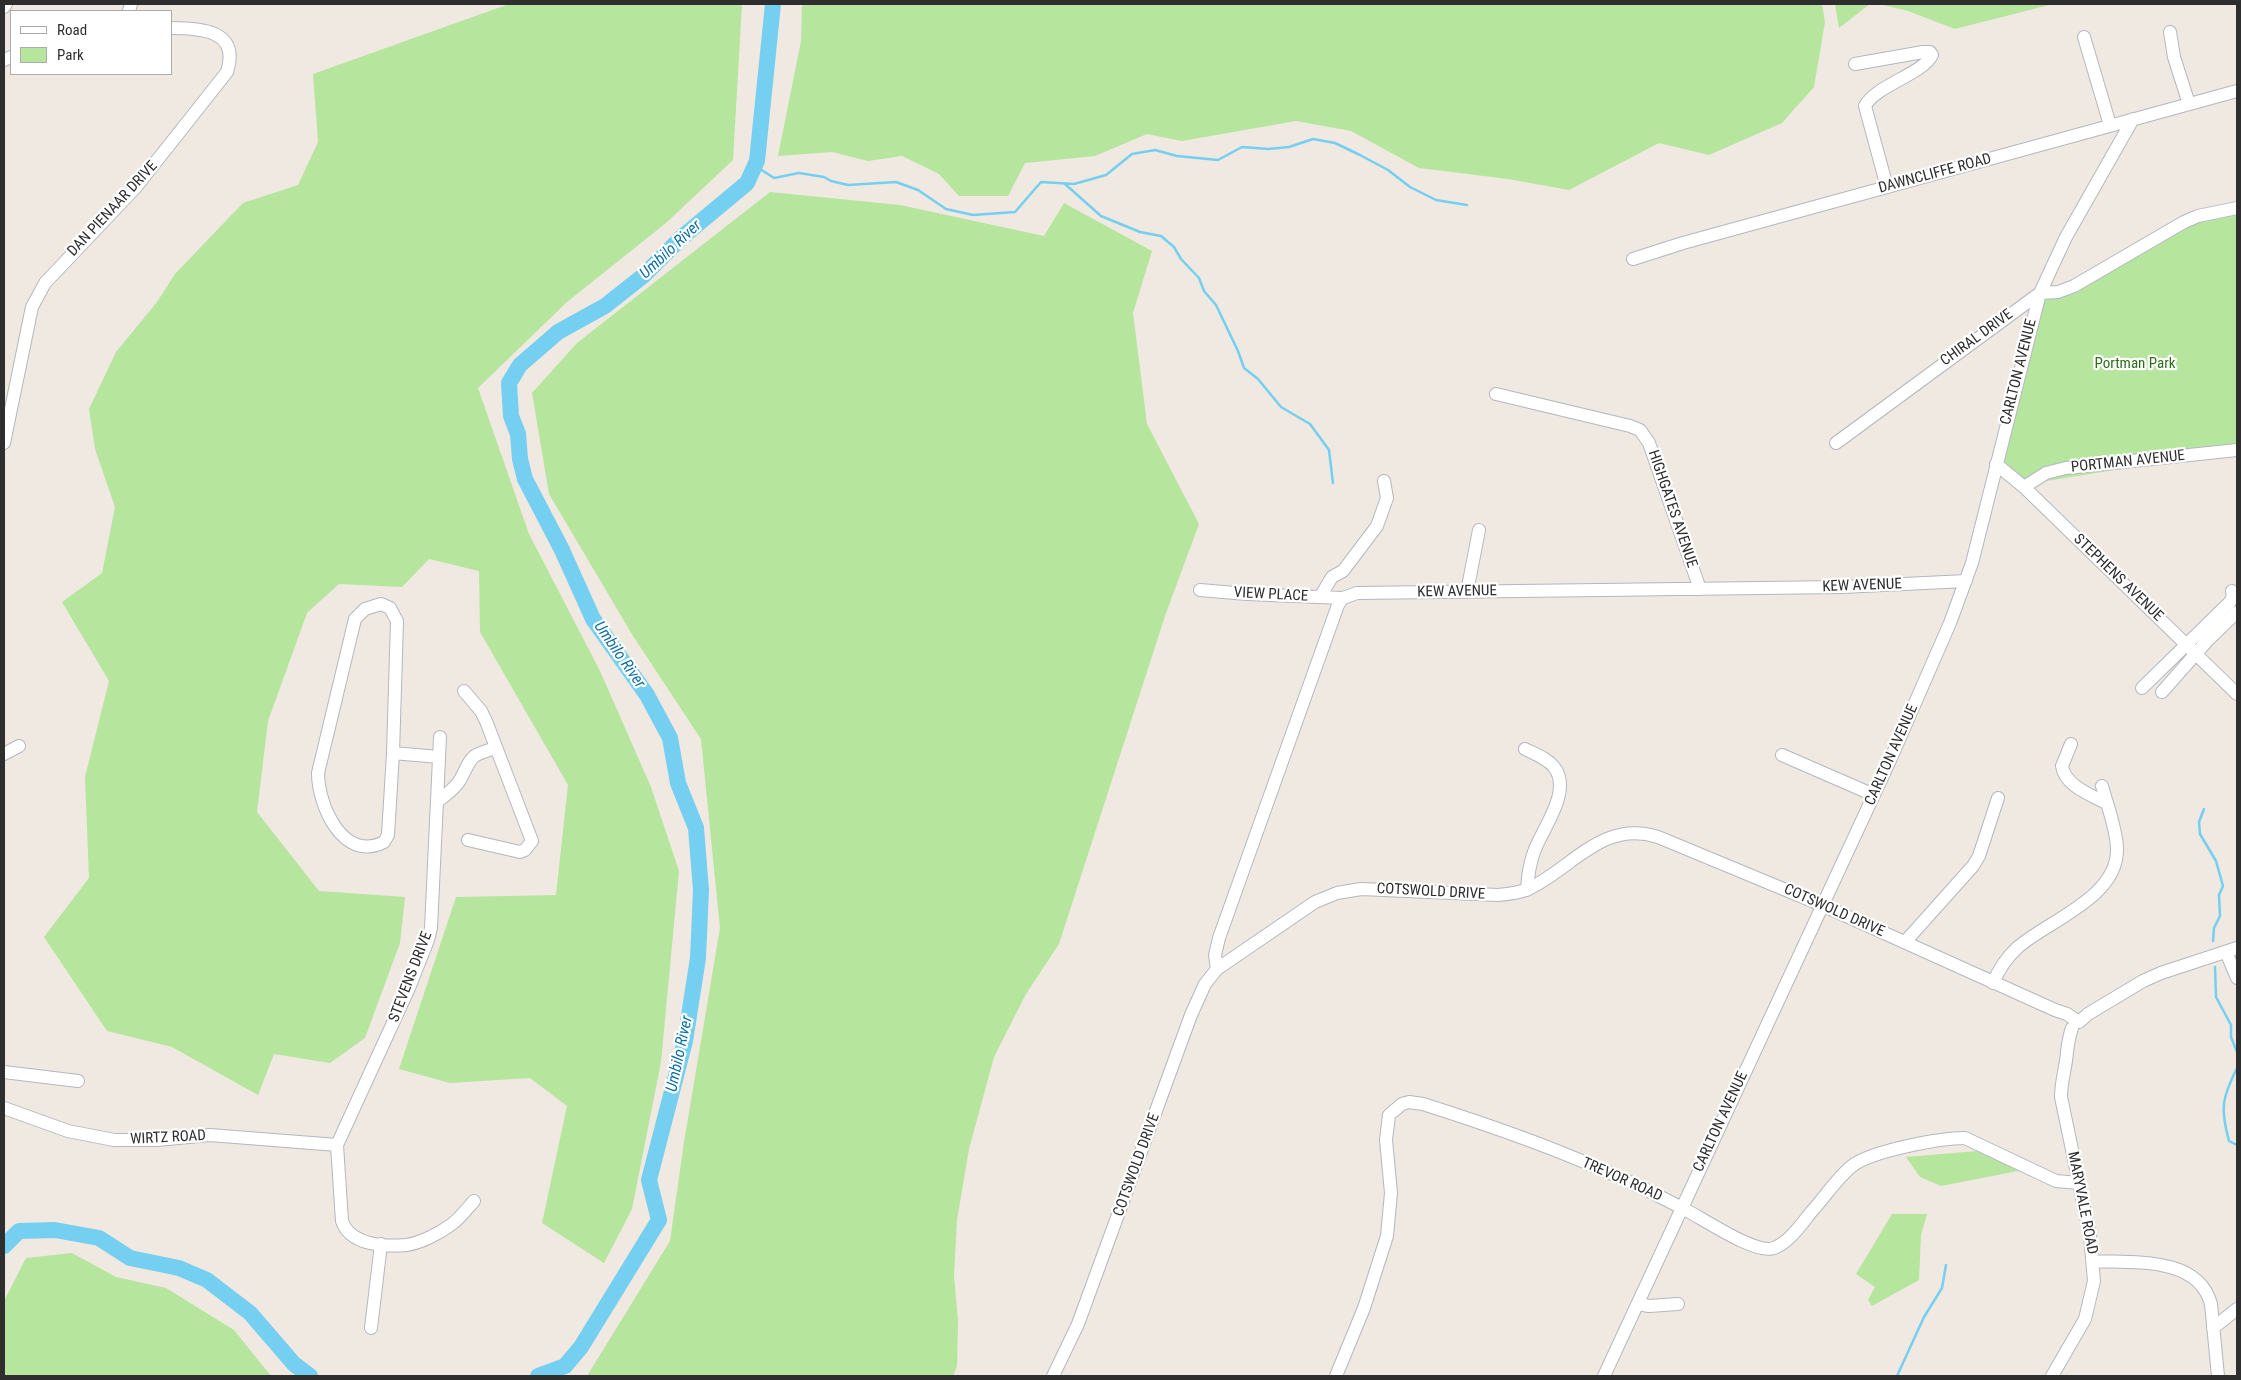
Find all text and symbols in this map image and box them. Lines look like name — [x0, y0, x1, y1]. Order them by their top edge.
legend — [10, 10, 172, 75]
text: Road — [57, 21, 87, 39]
text: Park — [57, 46, 84, 64]
street label: DAWNCLIFFE ROAD — [1877, 150, 1993, 198]
street label: DAN PIENAAR DRIVE — [64, 158, 162, 260]
water label: Umbilo River — [636, 217, 706, 283]
street label: CHIRAL DRIVE — [1937, 306, 2017, 370]
street label: CARLTON AVENUE — [1997, 317, 2041, 427]
park label: Portman Park — [2094, 355, 2176, 373]
street label: PORTMAN AVENUE — [2070, 447, 2186, 477]
street label: HIGHGATES AVENUE — [1643, 448, 1701, 570]
street label: STEPHENS AVENUE — [2069, 531, 2167, 625]
street label: KEW AVENUE — [1822, 576, 1902, 596]
street label: KEW AVENUE — [1417, 582, 1497, 602]
street label: VIEW PLACE — [1233, 584, 1309, 606]
water label: Umbilo River — [589, 618, 649, 692]
street label: CARLTON AVENUE — [1862, 702, 1922, 808]
street label: COTSWOLD DRIVE — [1376, 880, 1486, 904]
street label: COTSWOLD DRIVE — [1781, 881, 1887, 941]
street label: STEVENS DRIVE — [385, 929, 437, 1025]
water label: Umbilo River — [663, 1014, 697, 1094]
street label: CARLTON AVENUE — [1690, 1069, 1752, 1175]
street label: COTSWOLD DRIVE — [1110, 1111, 1164, 1219]
street label: WIRTZ ROAD — [130, 1127, 206, 1149]
street label: MARYVALE ROAD — [2063, 1150, 2101, 1256]
street label: TREVOR ROAD — [1579, 1154, 1665, 1206]

